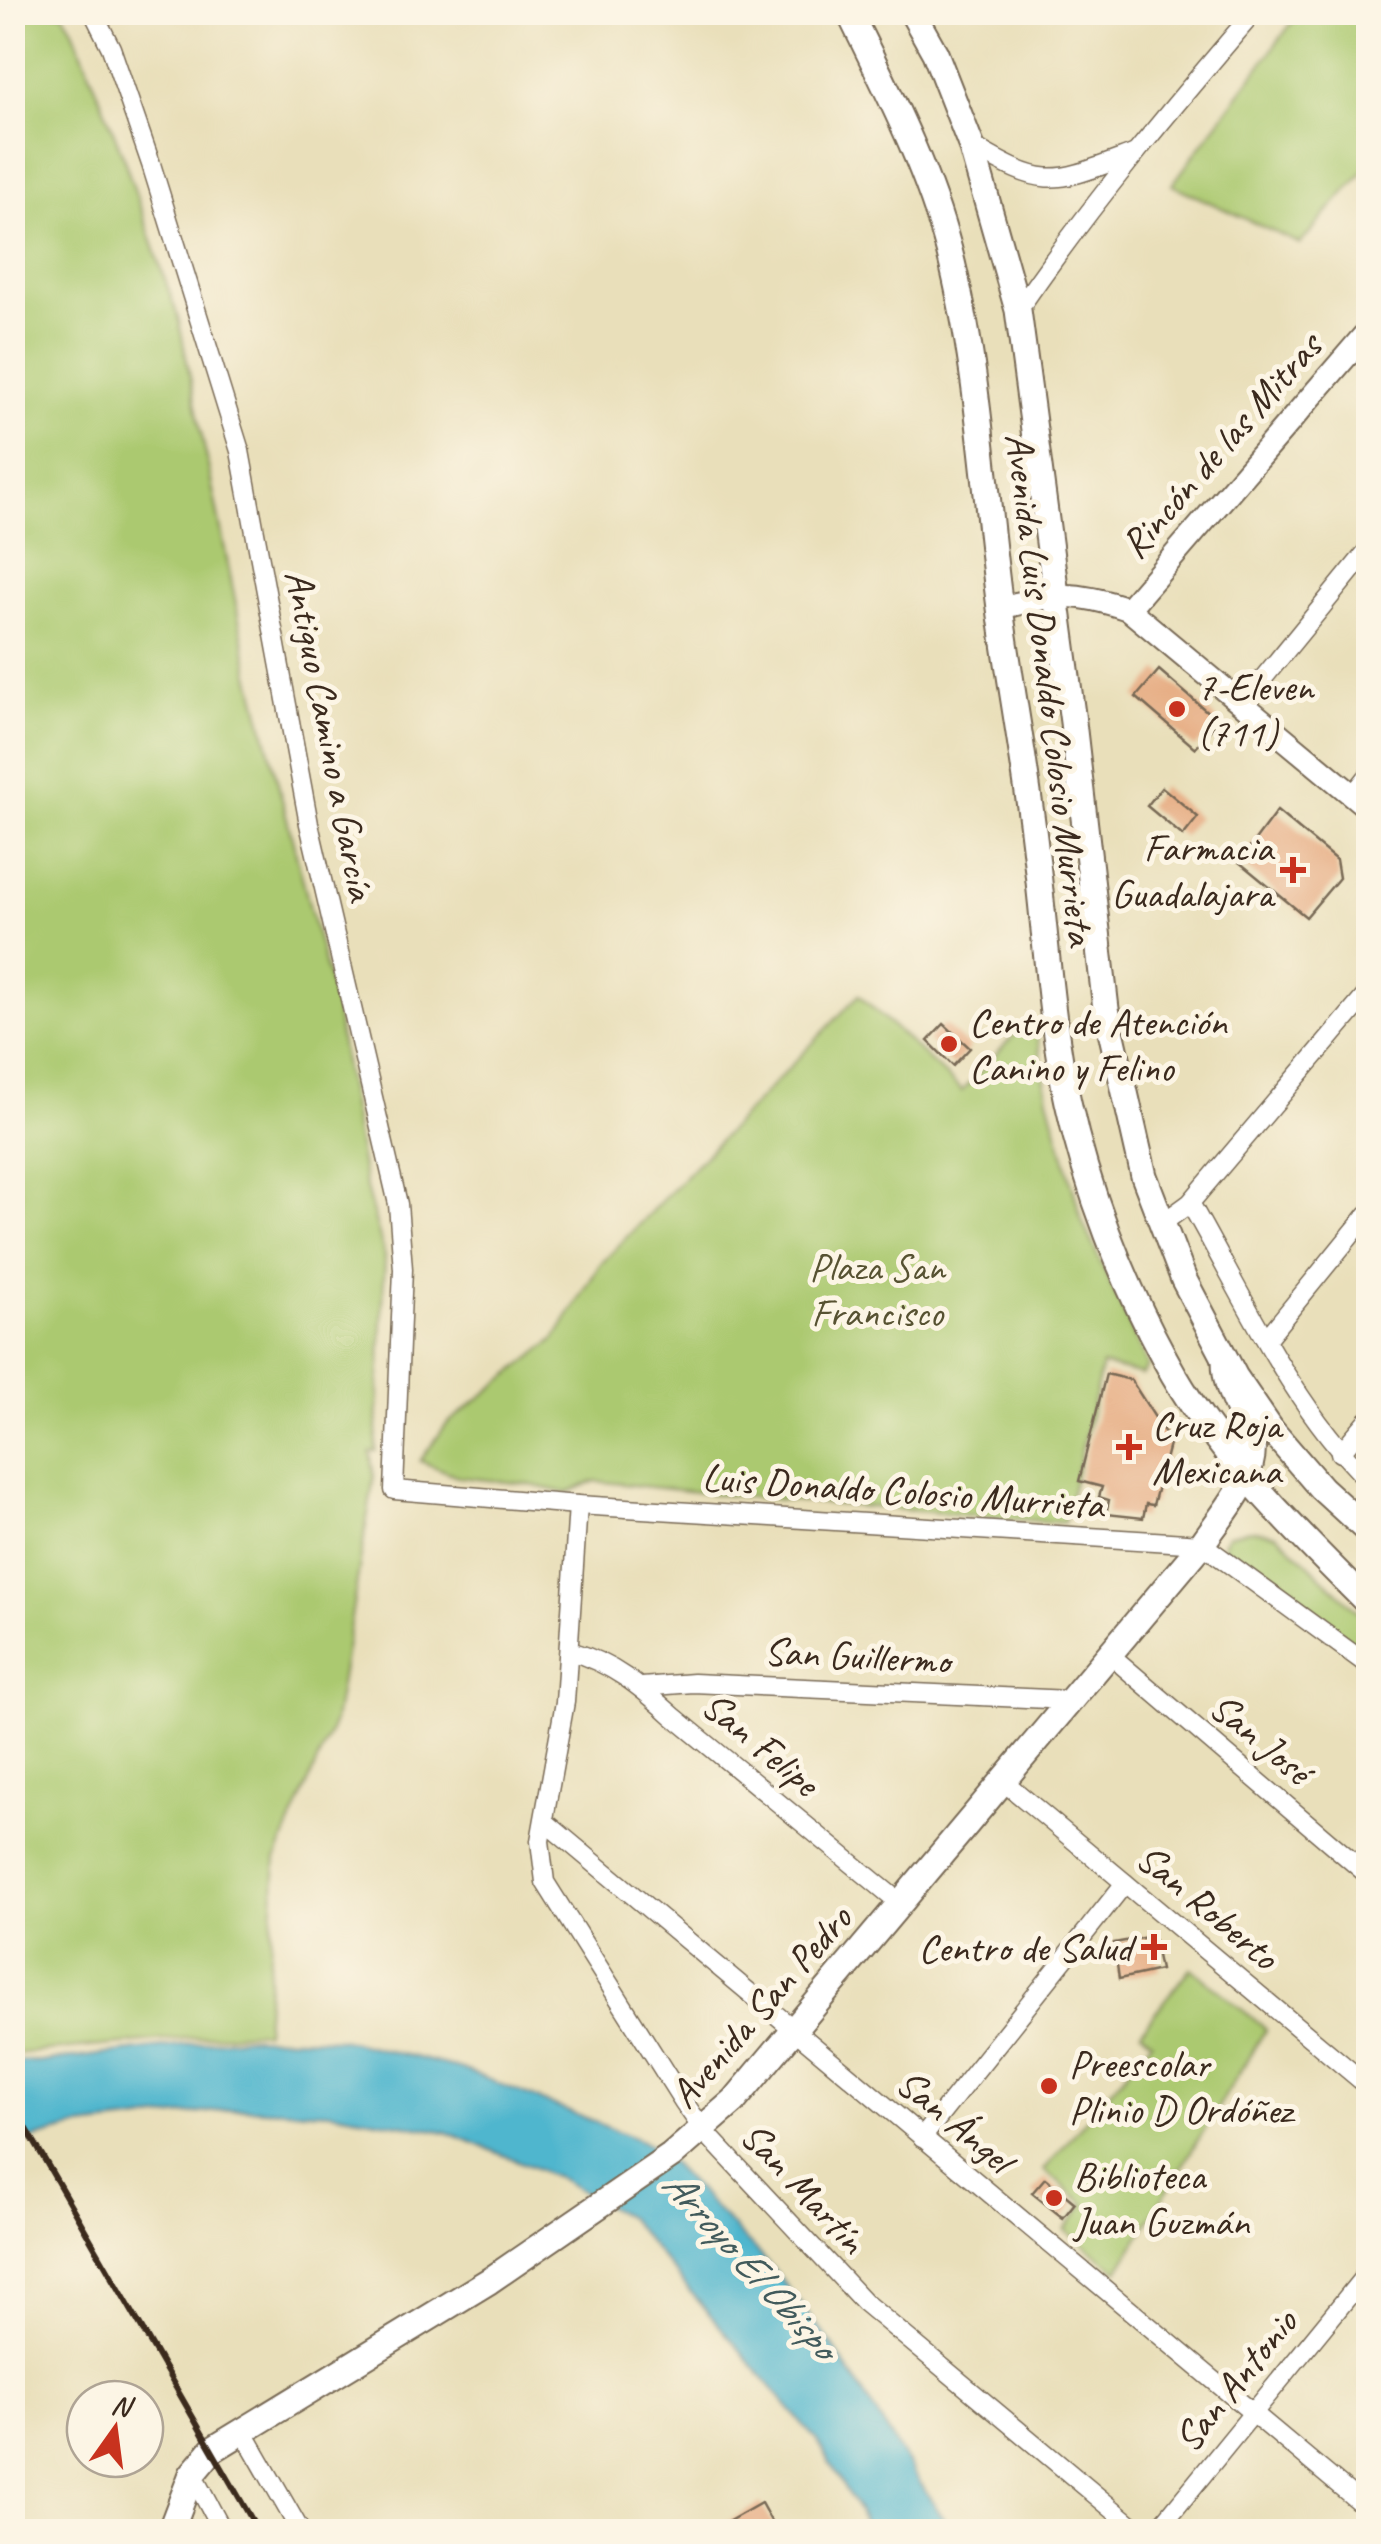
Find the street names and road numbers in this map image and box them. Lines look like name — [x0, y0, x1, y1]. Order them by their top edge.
street label: Rincón de las Mitras — [1109, 320, 1334, 569]
street label: Avenida Luis Donaldo Colosio Murrieta — [994, 430, 1107, 950]
street label: Antiguo Camino a García — [273, 566, 387, 907]
street label: Luis Donaldo Colosio Murrieta — [701, 1452, 1108, 1530]
street label: San Guillermo — [763, 1626, 955, 1686]
street label: San Felipe — [692, 1680, 832, 1809]
street label: San José — [1199, 1682, 1326, 1799]
street label: San Roberto — [1126, 1833, 1290, 1982]
street label: Avenida San Pedro — [659, 1893, 864, 2118]
street label: San Ángel — [886, 2058, 1027, 2188]
street label: San Martín — [730, 2111, 878, 2265]
street label: San Antonio — [1163, 2298, 1310, 2462]

